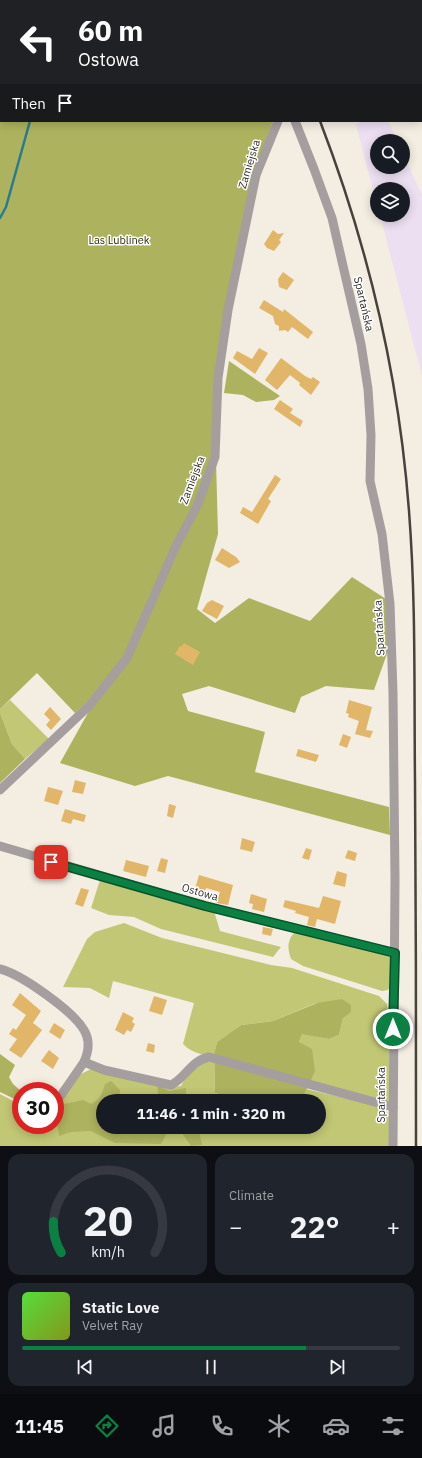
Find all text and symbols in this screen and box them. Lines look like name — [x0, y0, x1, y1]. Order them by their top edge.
text: 60 m — [78, 12, 143, 49]
icon: left — [12, 16, 64, 68]
text: Ostowa — [78, 48, 139, 71]
icon: arrive — [54, 92, 76, 114]
text: Then — [12, 94, 46, 113]
map controls — [370, 134, 410, 222]
button: search — [370, 134, 410, 174]
street label: Zamiejska — [235, 138, 263, 190]
button: layers — [370, 182, 410, 222]
park label: Las Lublinek — [88, 233, 150, 247]
street label: Spartańska — [351, 275, 377, 333]
street label: Zamiejska — [176, 454, 208, 506]
street label: Spartańska — [371, 600, 387, 656]
pin — [34, 845, 68, 879]
icon: arrive — [40, 851, 62, 873]
street label: Ostowa — [180, 880, 220, 904]
position arrow — [372, 1008, 414, 1050]
street label: Spartańska — [374, 1067, 388, 1123]
speed limit sign: 30 — [12, 1082, 64, 1134]
text: 11:46 · 1 min · 320 m — [137, 1104, 285, 1123]
text: Climate — [229, 1187, 274, 1204]
text: 20 — [83, 1192, 132, 1246]
text: 22° — [289, 1207, 340, 1246]
text: − — [229, 1212, 242, 1241]
text: + — [387, 1212, 400, 1241]
text: km/h — [91, 1241, 124, 1260]
text: Static Love — [82, 1298, 159, 1317]
text: Velvet Ray — [82, 1317, 143, 1334]
icon: previous — [74, 1356, 96, 1378]
icon: pause — [200, 1356, 222, 1378]
icon: next — [326, 1356, 348, 1378]
icon: directions — [93, 1412, 121, 1440]
icon: music — [150, 1412, 178, 1440]
icon: phone — [208, 1412, 236, 1440]
icon: climate — [265, 1412, 293, 1440]
icon: car — [322, 1412, 350, 1440]
icon: filters — [379, 1412, 407, 1440]
text: 11:45 — [15, 1415, 64, 1438]

